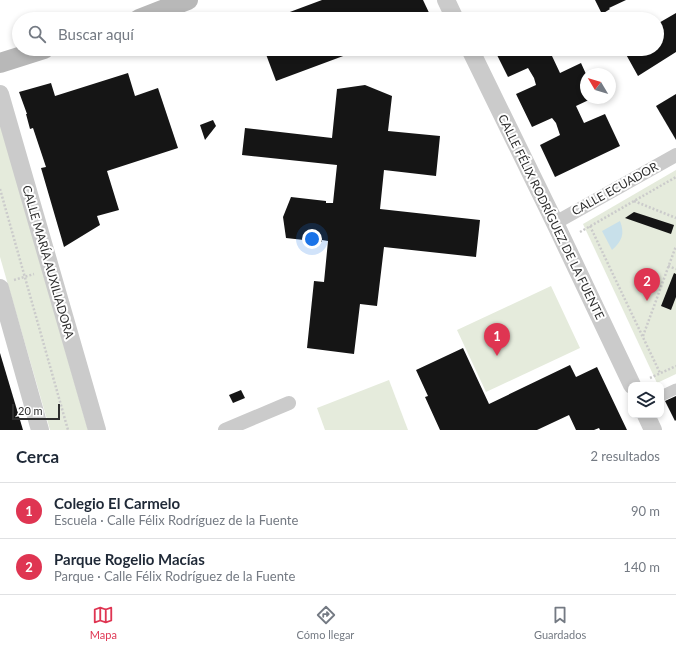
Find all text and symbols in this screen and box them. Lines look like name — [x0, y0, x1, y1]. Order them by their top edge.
search box — [12, 12, 664, 56]
icon: search — [26, 23, 48, 45]
text: Buscar aquí — [58, 25, 134, 43]
north arrow — [580, 68, 616, 104]
street label: CALLE FÉLIX RODRÍGUEZ DE LA FUENTE — [495, 112, 608, 322]
street label: CALLE ECUADOR — [569, 158, 661, 218]
street label: CALLE MARÍA AUXILIADORA — [19, 183, 78, 341]
your location — [302, 229, 322, 249]
pin: 2 — [634, 268, 660, 301]
pin: 1 — [484, 323, 510, 356]
map controls — [628, 382, 664, 418]
button: layers — [628, 382, 664, 418]
scale bar — [12, 402, 60, 421]
text: 20 m — [18, 404, 43, 417]
text: Cerca — [16, 446, 59, 467]
text: 2 resultados — [590, 448, 660, 464]
text: Colegio El Carmelo — [54, 494, 180, 512]
text: 1 — [25, 503, 33, 519]
text: 90 m — [631, 503, 660, 519]
text: Escuela · Calle Félix Rodríguez de la Fuente — [54, 512, 298, 528]
text: Parque Rogelio Macías — [54, 550, 205, 568]
text: 2 — [25, 559, 33, 575]
text: 140 m — [623, 559, 660, 575]
text: Parque · Calle Félix Rodríguez de la Fuente — [54, 568, 295, 584]
tab: Mapa — [90, 604, 117, 641]
tab: Cómo llegar — [297, 604, 354, 641]
tab: Guardados — [534, 604, 586, 641]

